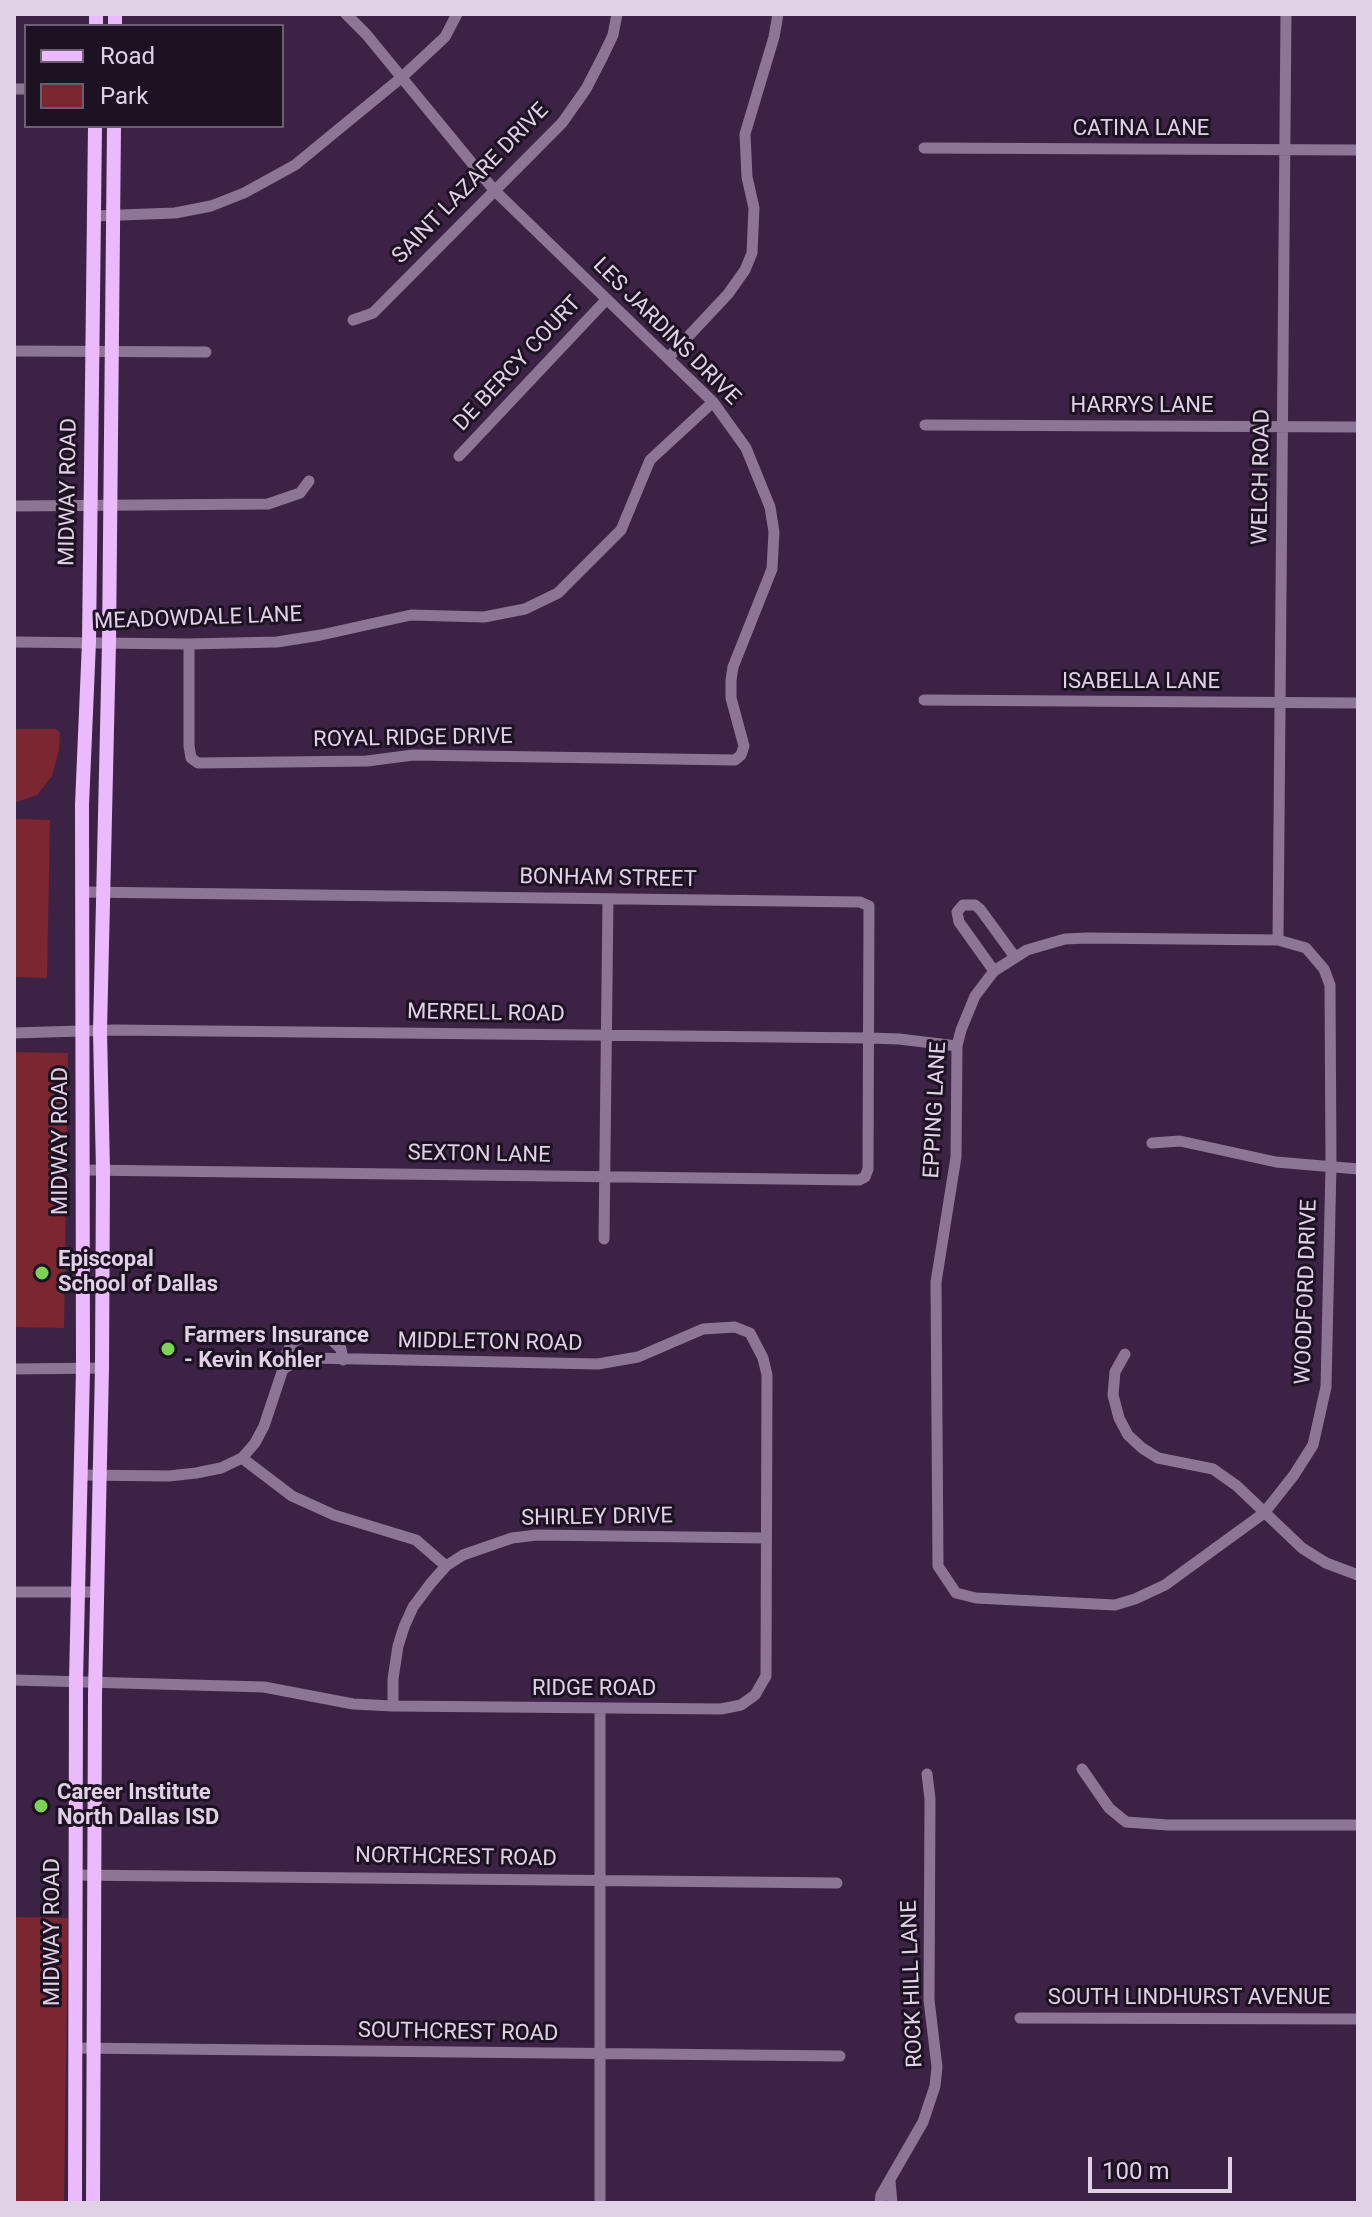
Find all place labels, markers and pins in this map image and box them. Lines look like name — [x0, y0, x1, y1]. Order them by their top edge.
place label: Episcopal School of Dallas — [58, 1247, 218, 1298]
marker: Episcopal School of Dallas — [33, 1264, 51, 1282]
place label: Farmers Insurance - Kevin Kohler — [184, 1323, 369, 1374]
marker: Farmers Insurance - Kevin Kohler — [159, 1340, 177, 1358]
place label: Career Institute North Dallas ISD — [57, 1780, 219, 1832]
marker: Career Institute North Dallas ISD — [32, 1797, 50, 1815]

